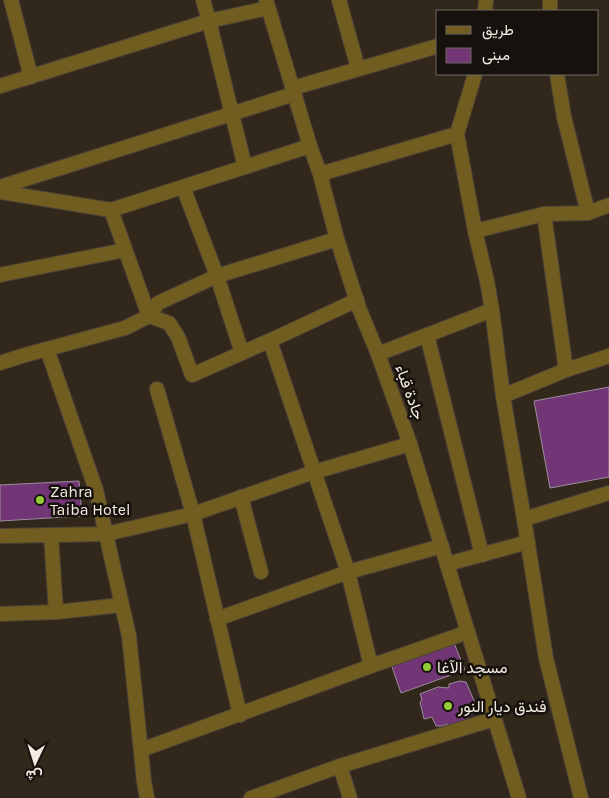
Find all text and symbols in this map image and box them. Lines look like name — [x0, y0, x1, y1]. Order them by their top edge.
legend — [436, 10, 599, 75]
text: طريق — [482, 21, 514, 40]
text: مبنى — [482, 46, 510, 65]
street label: جادة قباء — [391, 362, 429, 422]
place label: Zahra Taiba Hotel — [50, 482, 130, 519]
marker: Zahra Taiba Hotel — [34, 494, 46, 506]
place label: مسجد الآغا — [437, 658, 508, 677]
marker: مسجد الآغا — [421, 661, 433, 673]
place label: فندق ديار النور — [457, 697, 547, 717]
marker: فندق ديار النور — [442, 700, 454, 712]
north arrow — [10, 738, 60, 788]
text: ش — [25, 766, 43, 785]

